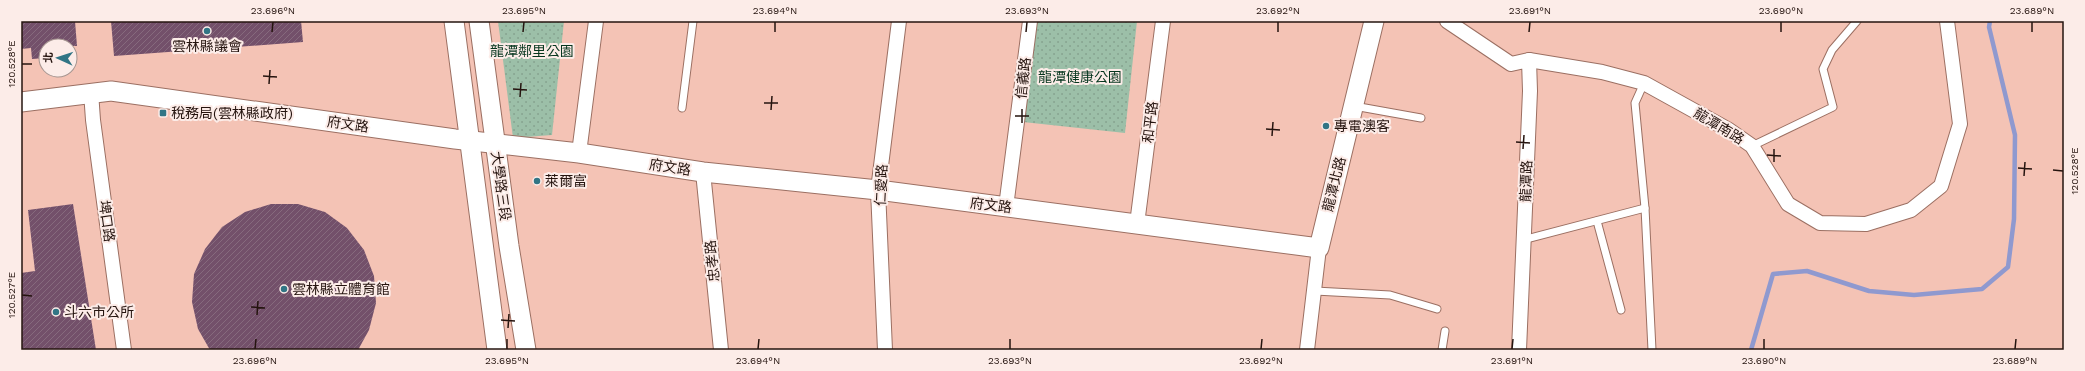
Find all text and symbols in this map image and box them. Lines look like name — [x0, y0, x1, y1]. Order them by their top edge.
text: 23.696°N — [251, 5, 295, 16]
text: 23.695°N — [502, 5, 546, 16]
text: 23.694°N — [753, 5, 797, 16]
text: 23.693°N — [1005, 5, 1049, 16]
text: 23.692°N — [1256, 5, 1300, 16]
text: 23.691°N — [1509, 5, 1551, 16]
text: 23.690°N — [1759, 5, 1803, 16]
text: 23.689°N — [2010, 5, 2054, 16]
marker: 雲林縣議會 — [202, 26, 212, 36]
north arrow — [38, 38, 78, 78]
place label: 雲林縣議會 — [172, 38, 242, 54]
text: 120.528°E — [6, 40, 17, 88]
park label: 龍潭鄰里公園 — [490, 43, 574, 59]
text: 北 — [42, 52, 55, 63]
street label: 信義路 — [1013, 56, 1033, 100]
park label: 龍潭健康公園 — [1038, 69, 1122, 85]
street label: 和平路 — [1140, 100, 1160, 144]
place label: 稅務局(雲林縣政府) — [171, 105, 293, 121]
street label: 龍潭南路 — [1691, 105, 1747, 147]
marker: 稅務局(雲林縣政府) — [158, 108, 168, 118]
street label: 府文路 — [326, 113, 370, 135]
place label: 專電澳客 — [1334, 118, 1390, 134]
marker: 專電澳客 — [1321, 121, 1331, 131]
text: 120.528°E — [2069, 147, 2080, 195]
street label: 大學路三段 — [488, 150, 514, 222]
street label: 龍潭北路 — [1319, 155, 1349, 213]
street label: 府文路 — [648, 156, 692, 178]
street label: 龍潭路 — [1517, 160, 1535, 202]
street label: 仁愛路 — [872, 164, 890, 206]
place label: 萊爾富 — [545, 173, 587, 189]
marker: 萊爾富 — [532, 176, 542, 186]
street label: 府文路 — [969, 195, 1013, 215]
street label: 埤口路 — [96, 199, 118, 243]
street label: 忠孝路 — [702, 239, 722, 283]
text: 120.527°E — [6, 272, 17, 318]
place label: 雲林縣立體育館 — [292, 281, 390, 297]
marker: 雲林縣立體育館 — [279, 284, 289, 294]
place label: 斗六市公所 — [64, 304, 134, 320]
marker: 斗六市公所 — [51, 307, 61, 317]
text: 23.696°N — [233, 355, 277, 366]
text: 23.695°N — [485, 355, 529, 366]
text: 23.694°N — [736, 355, 780, 366]
text: 23.693°N — [988, 355, 1032, 366]
text: 23.692°N — [1239, 355, 1283, 366]
text: 23.691°N — [1491, 355, 1533, 366]
text: 23.690°N — [1742, 355, 1786, 366]
text: 23.689°N — [1993, 355, 2037, 366]

